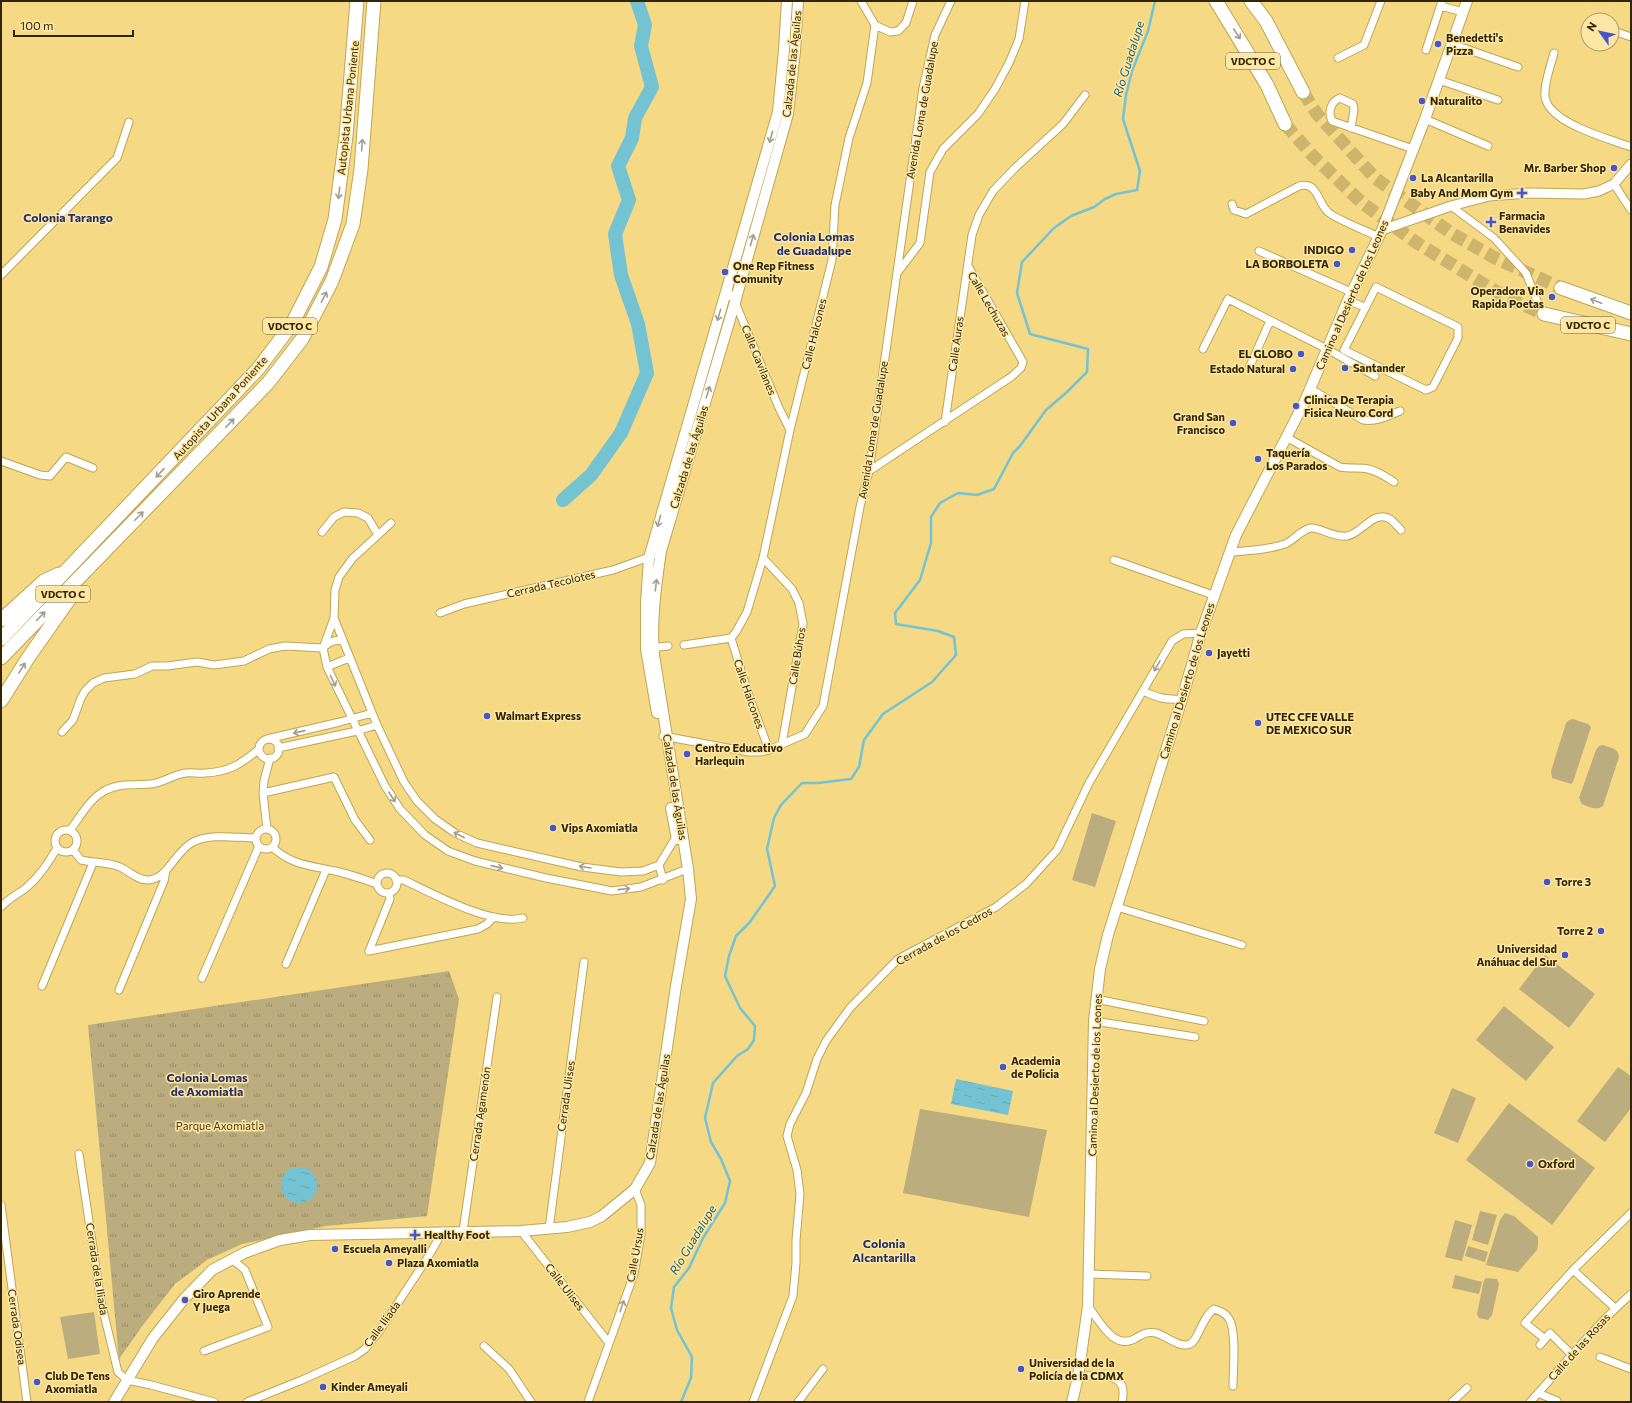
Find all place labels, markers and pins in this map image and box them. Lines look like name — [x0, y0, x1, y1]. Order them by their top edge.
place label: Benedetti's Pizza — [1446, 31, 1503, 57]
marker: Benedetti's Pizza — [1433, 39, 1443, 49]
place label: Naturalito — [1430, 94, 1483, 107]
marker: Naturalito — [1417, 96, 1427, 106]
place label: Mr. Barber Shop — [1524, 161, 1606, 174]
marker: Mr. Barber Shop — [1609, 163, 1619, 173]
place label: La Alcantarilla — [1421, 171, 1494, 184]
marker: La Alcantarilla — [1408, 173, 1418, 183]
place label: Baby And Mom Gym — [1410, 186, 1513, 199]
marker: Baby And Mom Gym — [1516, 187, 1528, 199]
place label: Farmacia Benavides — [1499, 209, 1550, 235]
marker: Farmacia Benavides — [1486, 217, 1496, 227]
place label: INDIGO — [1304, 243, 1344, 256]
marker: INDIGO — [1347, 245, 1357, 255]
place label: LA BORBOLETA — [1246, 257, 1329, 270]
place label: One Rep Fitness Comunity — [733, 259, 814, 285]
marker: LA BORBOLETA — [1332, 259, 1342, 269]
marker: One Rep Fitness Comunity — [720, 267, 730, 277]
place label: Operadora Via Rapida Poetas — [1471, 284, 1544, 310]
marker: Operadora Via Rapida Poetas — [1547, 292, 1557, 302]
place label: EL GLOBO — [1239, 347, 1293, 360]
marker: EL GLOBO — [1296, 349, 1306, 359]
place label: Santander — [1353, 361, 1406, 374]
place label: Estado Natural — [1210, 362, 1285, 375]
marker: Santander — [1340, 363, 1350, 373]
marker: Estado Natural — [1288, 364, 1298, 374]
place label: Clinica De Terapia Fisica Neuro Cord — [1304, 393, 1394, 419]
marker: Clinica De Terapia Fisica Neuro Cord — [1291, 401, 1301, 411]
place label: Grand San Francisco — [1173, 410, 1225, 436]
marker: Grand San Francisco — [1228, 418, 1238, 428]
place label: Taquería Los Parados — [1266, 446, 1327, 472]
marker: Taquería Los Parados — [1253, 454, 1263, 464]
place label: Jayetti — [1217, 646, 1250, 660]
marker: Jayetti — [1204, 648, 1214, 658]
place label: Walmart Express — [495, 709, 581, 722]
place label: UTEC CFE VALLE DE MEXICO SUR — [1266, 710, 1354, 736]
marker: Walmart Express — [482, 711, 492, 721]
marker: UTEC CFE VALLE DE MEXICO SUR — [1253, 718, 1263, 728]
place label: Centro Educativo Harlequin — [695, 741, 783, 767]
marker: Centro Educativo Harlequin — [682, 749, 692, 759]
place label: Vips Axomiatla — [561, 821, 638, 834]
marker: Vips Axomiatla — [548, 823, 558, 833]
place label: Torre 3 — [1555, 875, 1591, 888]
marker: Torre 3 — [1542, 877, 1552, 887]
place label: Torre 2 — [1557, 924, 1593, 937]
marker: Torre 2 — [1596, 926, 1606, 936]
place label: Universidad Anáhuac del Sur — [1476, 942, 1557, 968]
marker: Universidad Anáhuac del Sur — [1560, 950, 1570, 960]
place label: Academia de Policia — [1011, 1054, 1061, 1080]
marker: Academia de Policia — [998, 1062, 1008, 1072]
place label: Oxford — [1538, 1157, 1575, 1170]
marker: Oxford — [1525, 1159, 1535, 1169]
place label: Healthy Foot — [424, 1228, 490, 1241]
marker: Healthy Foot — [409, 1229, 421, 1241]
place label: Escuela Ameyalli — [343, 1242, 427, 1255]
marker: Escuela Ameyalli — [330, 1244, 340, 1254]
place label: Plaza Axomiatla — [397, 1256, 479, 1269]
marker: Plaza Axomiatla — [384, 1258, 394, 1268]
place label: Giro Aprende Y Juega — [193, 1287, 261, 1314]
marker: Giro Aprende Y Juega — [180, 1295, 190, 1305]
place label: Universidad de la Policía de la CDMX — [1029, 1356, 1124, 1382]
marker: Universidad de la Policía de la CDMX — [1016, 1364, 1026, 1374]
place label: Club De Tens Axomiatla — [45, 1369, 110, 1395]
marker: Club De Tens Axomiatla — [32, 1377, 42, 1387]
place label: Kinder Ameyali — [331, 1380, 408, 1393]
marker: Kinder Ameyali — [318, 1382, 328, 1392]

